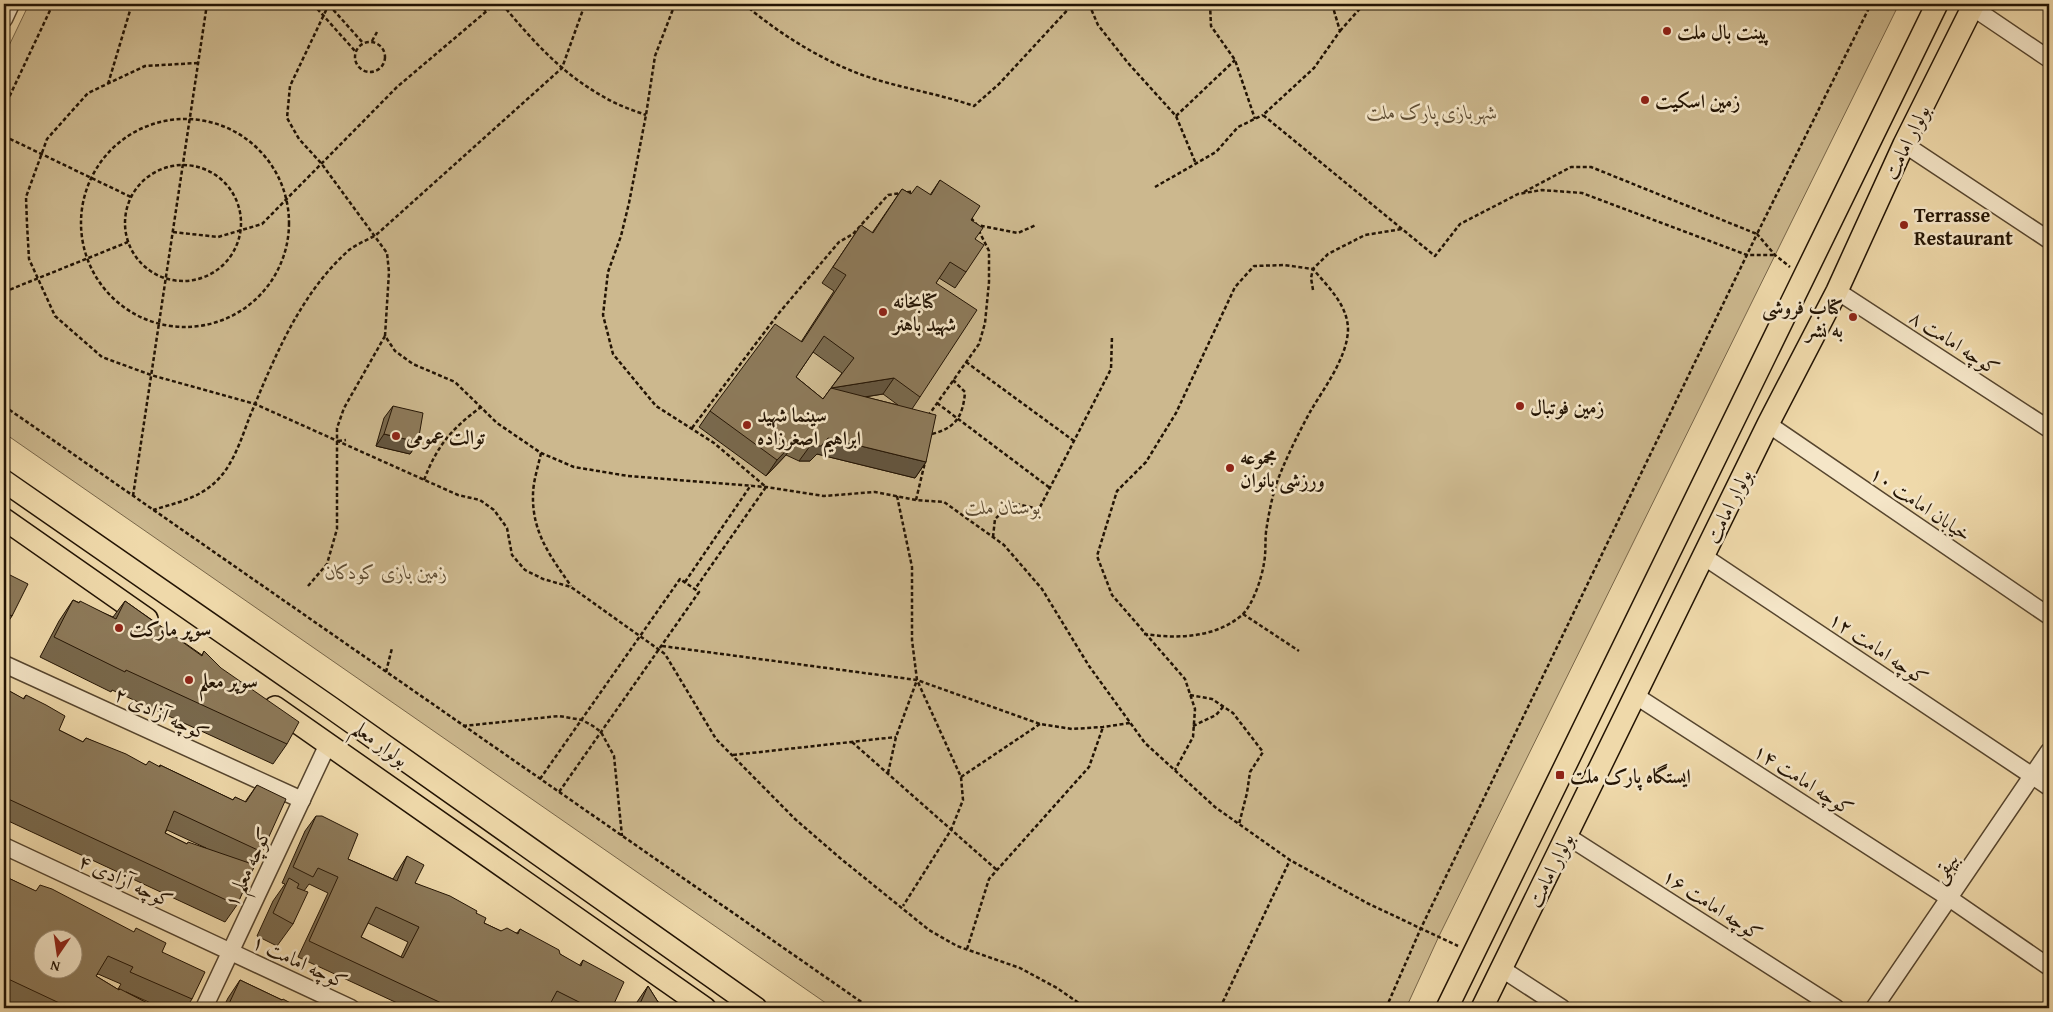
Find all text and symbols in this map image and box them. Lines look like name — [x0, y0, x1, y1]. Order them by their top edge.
place label: پینت بال ملت — [1677, 17, 1769, 46]
marker: پینت بال ملت — [1661, 25, 1673, 37]
place label: زمین اسکیت — [1655, 86, 1740, 115]
marker: زمین اسکیت — [1639, 94, 1651, 106]
park label: شهربازی پارک ملت — [1366, 97, 1498, 127]
street label: بولوار امامت — [1875, 100, 1937, 184]
place label: Terrasse Restaurant — [1914, 200, 2013, 252]
marker: Terrasse Restaurant — [1898, 219, 1910, 231]
place label: کتابخانه شهید باهنر — [891, 286, 956, 338]
place label: کتاب فروشی به نشر — [1762, 292, 1843, 344]
street label: کوچه امامت ۸ — [1904, 302, 2006, 382]
marker: کتابخانه شهید باهنر — [877, 306, 889, 318]
marker: کتاب فروشی به نشر — [1847, 311, 1859, 323]
place label: زمین فوتبال — [1530, 392, 1605, 421]
place label: سینما شهید ابراهیم اصغرزاده — [757, 400, 861, 458]
marker: زمین فوتبال — [1514, 400, 1526, 412]
marker: سینما شهید ابراهیم اصغرزاده — [741, 419, 753, 431]
place label: توالت عمومی — [405, 422, 486, 451]
marker: توالت عمومی — [390, 430, 402, 442]
place label: مجموعه ورزشی بانوان — [1240, 442, 1325, 495]
street label: خیابان امامت ۱۰ — [1864, 458, 1978, 548]
marker: مجموعه ورزشی بانوان — [1224, 462, 1236, 474]
street label: بولوار امامت — [1697, 464, 1759, 548]
park label: بوستان ملت — [965, 492, 1041, 521]
park label: زمین بازی کودکان — [325, 557, 447, 586]
street label: کوچه امامت ۱۲ — [1824, 604, 1934, 692]
place label: سوپر مارکت — [129, 614, 211, 643]
marker: سوپر مارکت — [113, 622, 125, 634]
place label: سوپر معلم — [199, 666, 258, 702]
marker: سوپر معلم — [183, 674, 195, 686]
street label: کوچه آزادی ۲ — [110, 678, 214, 748]
street label: بولوار معلم — [343, 713, 415, 779]
street label: کوچه امامت ۱۴ — [1748, 736, 1860, 822]
place label: ایستگاه پارک ملت — [1570, 761, 1691, 791]
marker: ایستگاه پارک ملت — [1554, 769, 1566, 781]
street label: کوچه معلم ۱ — [216, 822, 284, 915]
street label: بولوار امامت — [1519, 828, 1581, 912]
street label: کوچه آزادی ۴ — [74, 845, 178, 915]
street label: بیهقی — [1923, 846, 1966, 889]
street label: کوچه امامت ۱۶ — [1657, 861, 1769, 947]
street label: کوچه امامت ۱ — [247, 926, 353, 996]
north arrow — [32, 930, 82, 980]
text: N — [48, 956, 62, 977]

